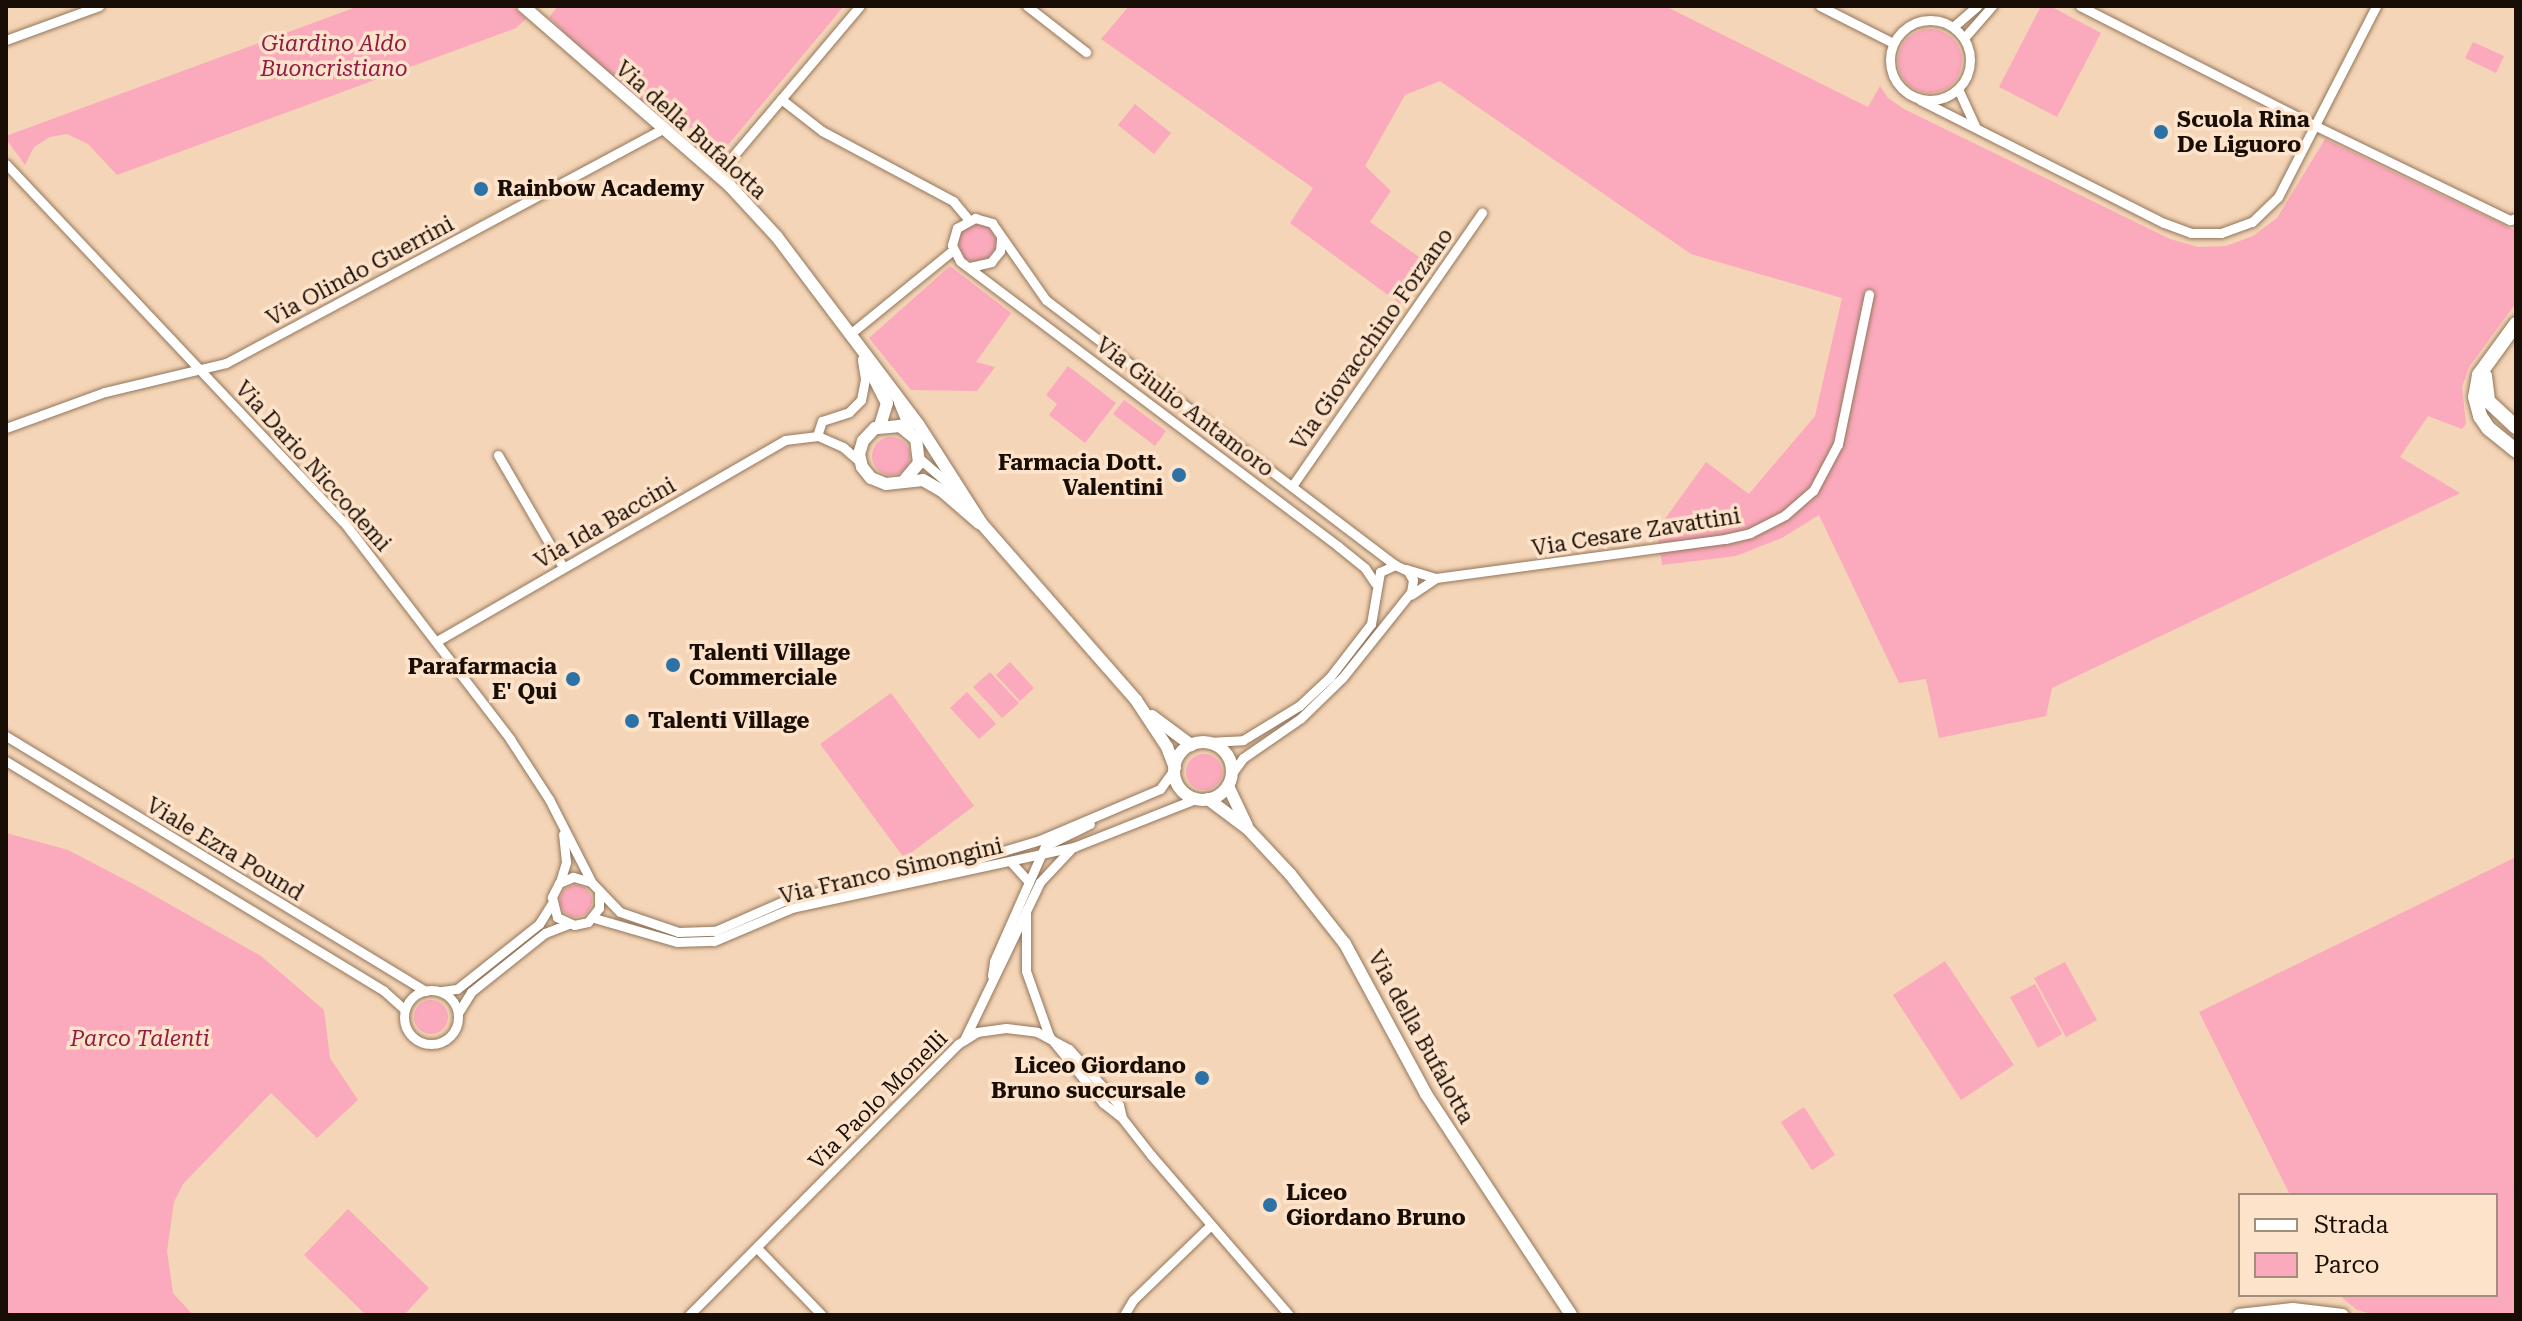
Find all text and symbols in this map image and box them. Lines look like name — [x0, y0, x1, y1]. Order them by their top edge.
park label: Giardino Aldo Buoncristiano — [260, 30, 408, 82]
street label: Via della Bufalotta — [610, 55, 772, 205]
place label: Scuola Rina De Liguoro — [2177, 106, 2310, 158]
marker: Scuola Rina De Liguoro — [2152, 123, 2170, 141]
place label: Rainbow Academy — [497, 176, 704, 202]
marker: Rainbow Academy — [472, 180, 490, 198]
street label: Via Olindo Guerrini — [262, 210, 458, 332]
street label: Via Giovacchino Forzano — [1285, 223, 1459, 455]
street label: Via Giulio Antamoro — [1091, 331, 1279, 483]
street label: Via Dario Niccodemi — [230, 375, 396, 557]
place label: Farmacia Dott. Valentini — [998, 449, 1163, 500]
marker: Farmacia Dott. Valentini — [1170, 466, 1188, 484]
street label: Via Ida Baccini — [530, 472, 680, 574]
street label: Via Cesare Zavattini — [1530, 502, 1742, 562]
place label: Talenti Village Commerciale — [689, 639, 850, 690]
place label: Parafarmacia E' Qui — [408, 653, 557, 704]
marker: Talenti Village Commerciale — [664, 656, 682, 674]
marker: Parafarmacia E' Qui — [564, 670, 582, 688]
place label: Talenti Village — [648, 708, 809, 734]
marker: Talenti Village — [623, 712, 641, 730]
street label: Viale Ezra Pound — [142, 792, 308, 906]
street label: Via Franco Simongini — [777, 832, 1005, 910]
street label: Via della Bufalotta — [1362, 946, 1480, 1128]
street label: Via Paolo Monelli — [803, 1025, 953, 1175]
park label: Parco Talenti — [70, 1026, 210, 1052]
place label: Liceo Giordano Bruno succursale — [991, 1052, 1186, 1104]
marker: Liceo Giordano Bruno succursale — [1193, 1069, 1211, 1087]
place label: Liceo Giordano Bruno — [1286, 1179, 1466, 1230]
legend — [2238, 1193, 2498, 1297]
marker: Liceo Giordano Bruno — [1261, 1196, 1279, 1214]
text: Strada — [2314, 1211, 2389, 1239]
text: Parco — [2314, 1251, 2380, 1279]

